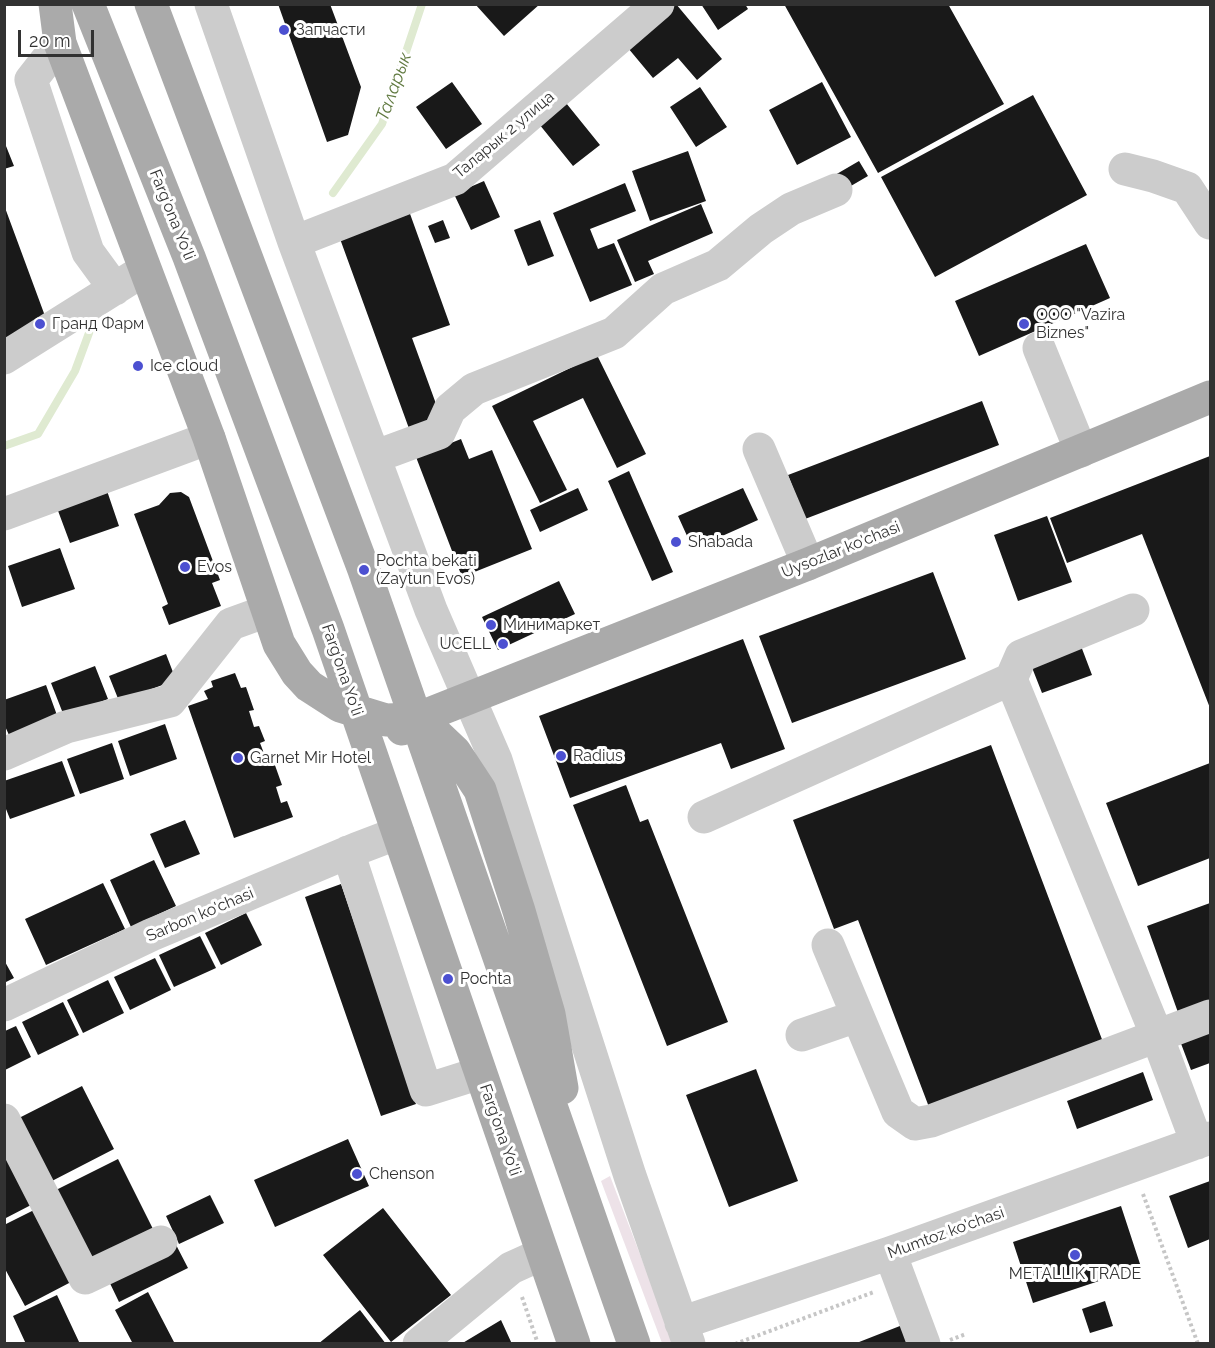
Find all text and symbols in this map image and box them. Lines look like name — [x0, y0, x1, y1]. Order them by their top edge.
scale bar — [21, 18, 98, 56]
place label: Запчасти — [296, 20, 365, 40]
marker: Запчасти — [277, 23, 291, 37]
text: 20 m — [29, 30, 71, 51]
water label: Таларык — [372, 50, 416, 124]
street label: Таларык 2 улица — [450, 87, 558, 183]
street label: Farg'ona Yo'li — [145, 167, 199, 263]
place label: OOO "Vazira Biznes" — [1036, 305, 1125, 343]
place label: Гранд Фарм — [52, 314, 144, 334]
marker: Гранд Фарм — [33, 317, 47, 331]
marker: OOO "Vazira Biznes" — [1017, 317, 1031, 331]
place label: Ice cloud — [150, 356, 218, 376]
marker: Ice cloud — [131, 359, 145, 373]
street label: Uysozlar ko'chasi — [779, 517, 903, 583]
place label: Shabada — [688, 532, 753, 552]
marker: Shabada — [669, 535, 683, 549]
place label: Pochta bekati (Zaytun Evos) — [376, 551, 477, 589]
place label: Evos — [197, 557, 232, 577]
marker: Evos — [178, 560, 192, 574]
marker: Pochta bekati (Zaytun Evos) — [357, 563, 371, 577]
place label: Минимаркет — [503, 615, 600, 635]
marker: Минимаркет — [484, 618, 498, 632]
street label: Farg'ona Yo'li — [317, 622, 367, 718]
place label: UCELL — [440, 634, 491, 654]
marker: UCELL — [496, 637, 510, 651]
place label: Radius — [573, 746, 623, 766]
place label: Garnet Mir Hotel — [250, 748, 371, 768]
marker: Radius — [554, 749, 568, 763]
marker: Garnet Mir Hotel — [231, 751, 245, 765]
street label: Sarbon ko'chasi — [143, 884, 257, 946]
place label: Pochta — [460, 969, 511, 989]
marker: Pochta — [441, 972, 455, 986]
street label: Farg'ona Yo'li — [475, 1082, 525, 1178]
place label: Chenson — [369, 1164, 435, 1184]
marker: Chenson — [350, 1167, 364, 1181]
street label: Mumtoz ko'chasi — [885, 1203, 1007, 1263]
marker: METALLIK TRADE — [1068, 1248, 1082, 1262]
place label: METALLIK TRADE — [1009, 1264, 1141, 1284]

